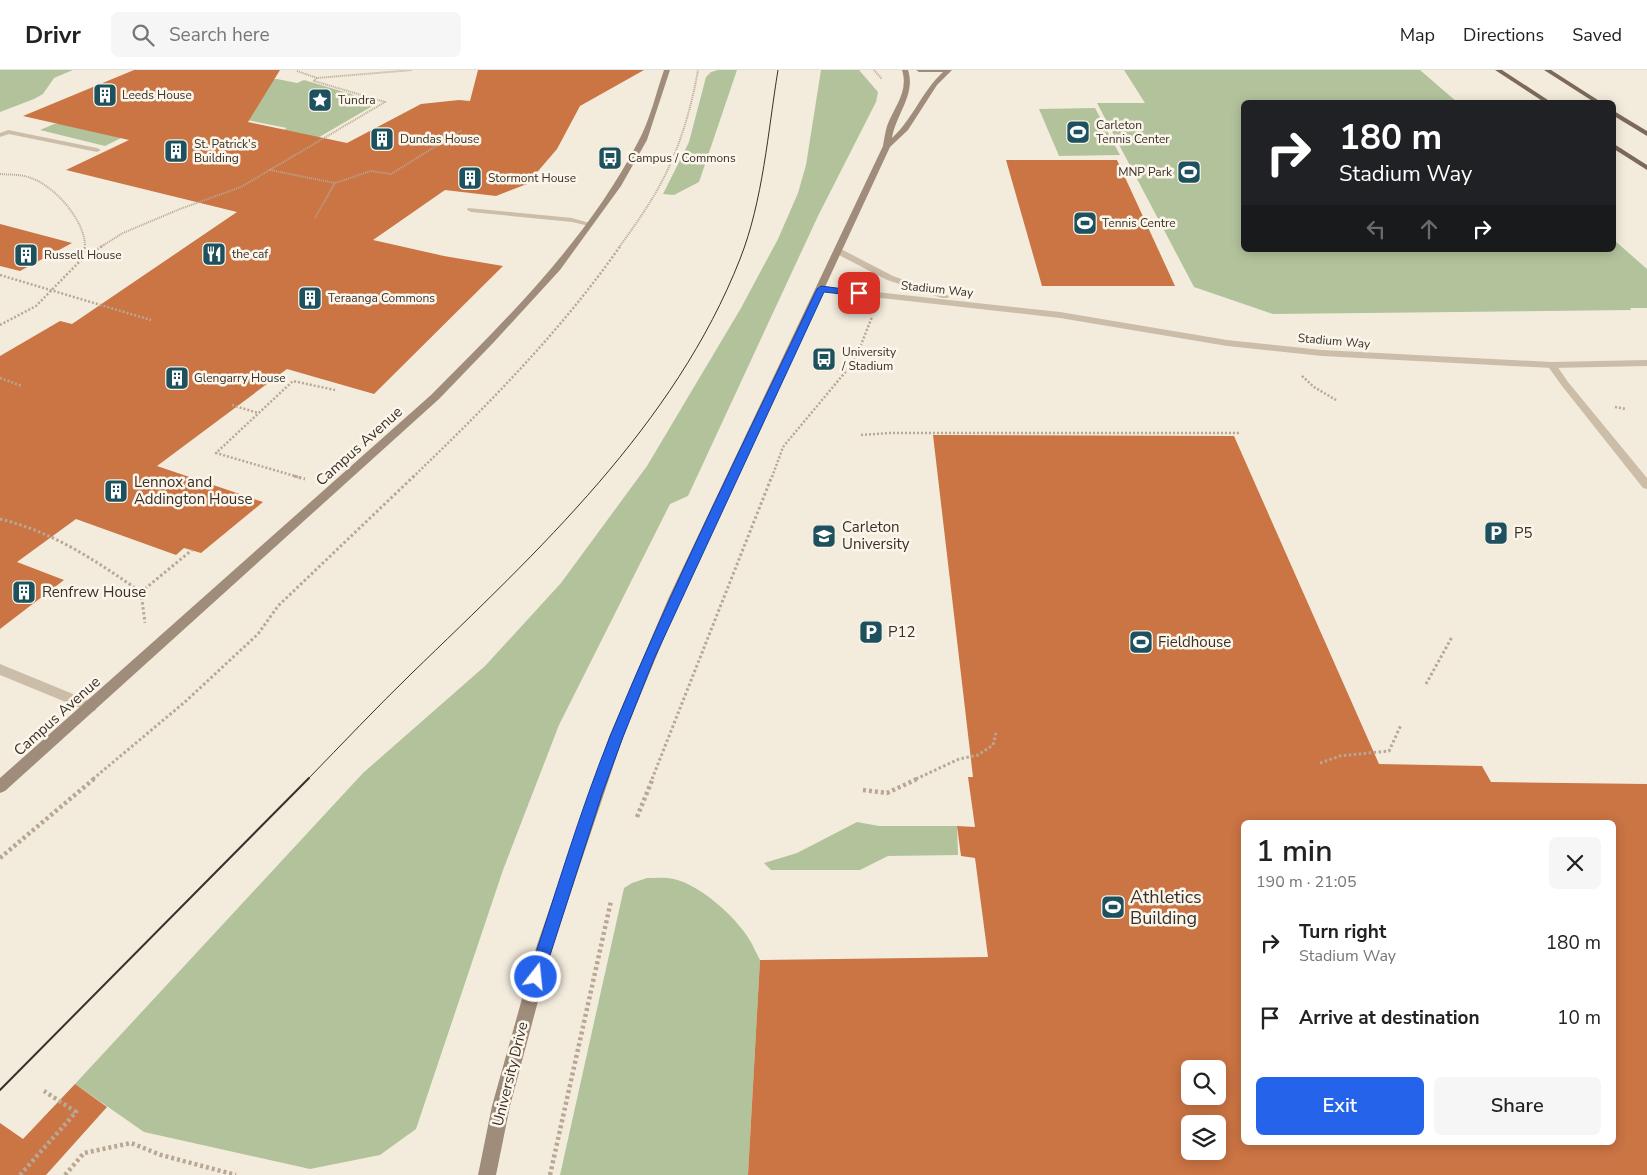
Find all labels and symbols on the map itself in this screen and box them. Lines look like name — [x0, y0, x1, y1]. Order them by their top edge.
building icon: Leeds House — [92, 82, 118, 108]
place label: Leeds House — [122, 87, 192, 103]
place icon: Tundra — [307, 87, 333, 113]
place label: Tundra — [338, 92, 376, 108]
place label: Carleton Tennis Center — [1096, 117, 1170, 147]
sports icon: Carleton Tennis Center — [1065, 119, 1091, 145]
building icon: Dundas House — [369, 126, 395, 152]
place label: Dundas House — [400, 131, 479, 147]
place label: St. Patrick's Building — [194, 136, 257, 166]
building icon: St. Patrick's Building — [163, 138, 189, 164]
bus stop icon: Campus / Commons — [597, 145, 623, 171]
place label: Campus / Commons — [628, 150, 736, 166]
sports icon: MNP Park — [1176, 159, 1202, 185]
place label: MNP Park — [1118, 164, 1173, 180]
building icon: Stormont House — [457, 165, 483, 191]
place label: Stormont House — [488, 170, 576, 186]
sports icon: Tennis Centre — [1072, 210, 1098, 236]
place label: Tennis Centre — [1102, 215, 1176, 231]
restaurant icon: the caf — [201, 241, 227, 267]
building icon: Russell House — [13, 242, 39, 268]
place label: the caf — [232, 246, 269, 262]
place label: Russell House — [44, 247, 122, 263]
pin — [838, 272, 880, 314]
street label: Stadium Way — [900, 277, 975, 301]
building icon: Teraanga Commons — [297, 285, 323, 311]
place label: Teraanga Commons — [328, 290, 435, 306]
street label: Stadium Way — [1297, 330, 1372, 352]
place label: University / Stadium — [841, 344, 897, 374]
bus stop icon: University / Stadium — [811, 346, 837, 372]
building icon: Glengarry House — [164, 365, 190, 391]
place label: Glengarry House — [194, 370, 286, 386]
street label: Campus Avenue — [311, 402, 407, 490]
place label: Lennox and Addington House — [134, 472, 252, 509]
building icon: Lennox and Addington House — [103, 478, 129, 504]
place label: Carleton University — [842, 517, 910, 554]
parking icon: P5 — [1483, 520, 1509, 546]
school or university icon: Carleton University — [811, 523, 837, 549]
place label: P5 — [1514, 523, 1533, 543]
building icon: Renfrew House — [11, 579, 37, 605]
place label: Renfrew House — [42, 582, 146, 602]
parking icon: P12 — [858, 619, 884, 645]
place label: P12 — [888, 622, 916, 642]
sports icon: Fieldhouse — [1128, 629, 1154, 655]
place label: Fieldhouse — [1158, 632, 1231, 652]
street label: Campus Avenue — [9, 672, 105, 760]
place label: Athletics Building — [1130, 885, 1202, 930]
sports icon: Athletics Building — [1100, 894, 1126, 920]
position arrow — [509, 950, 561, 1002]
street label: University Drive — [487, 1020, 533, 1128]

